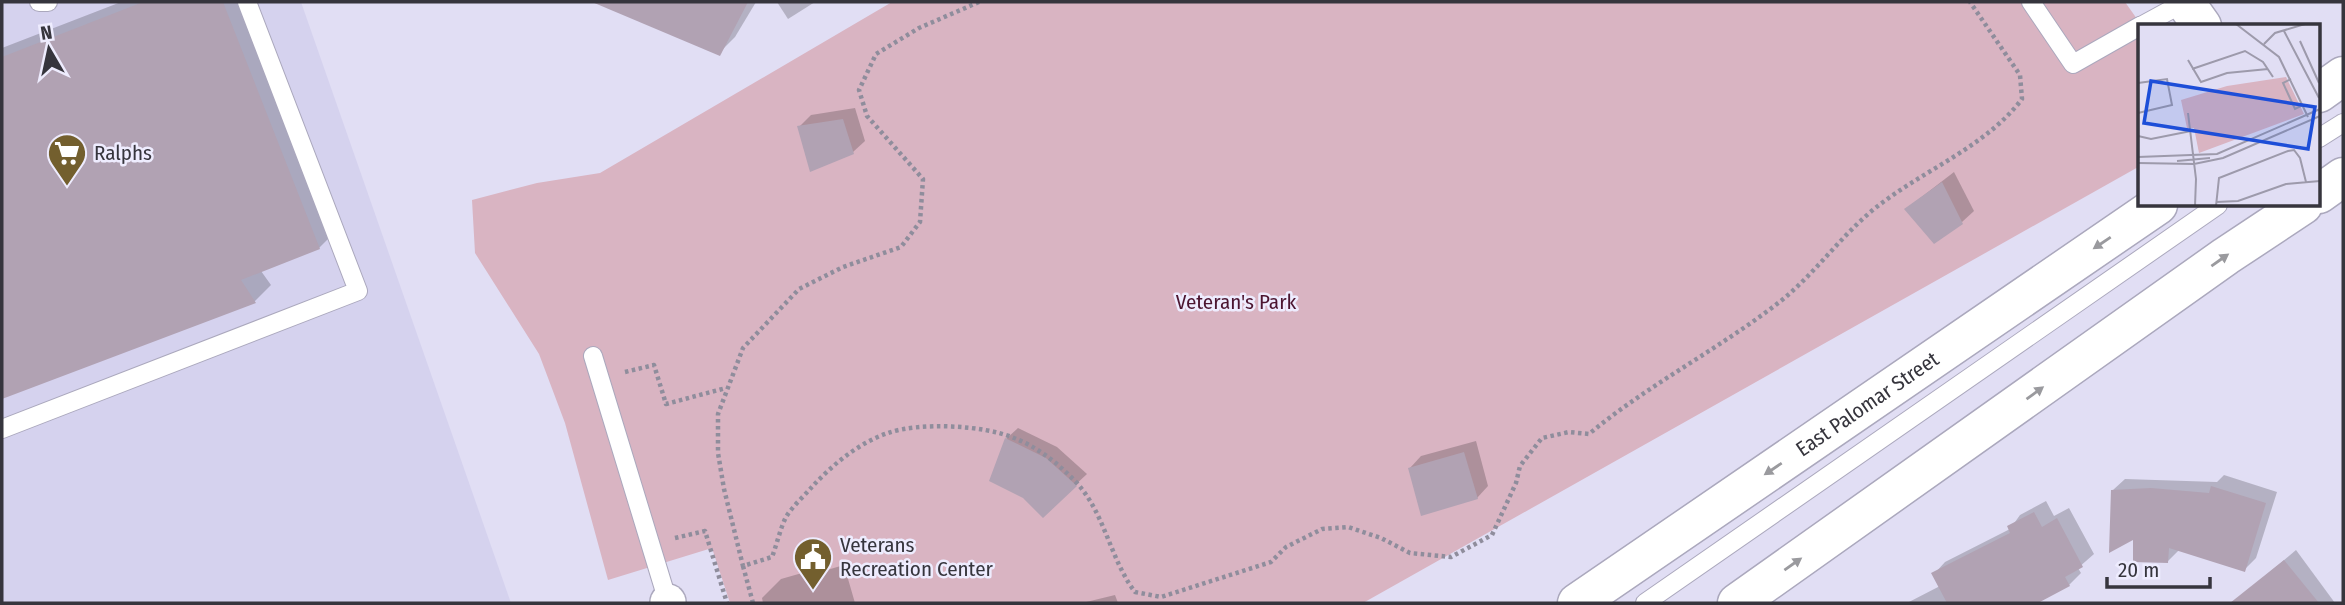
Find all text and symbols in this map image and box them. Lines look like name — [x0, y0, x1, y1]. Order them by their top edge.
north arrow — [14, 14, 84, 84]
text: N — [39, 20, 54, 45]
inset map — [2138, 24, 2320, 206]
supermarket icon: Ralphs — [46, 132, 88, 187]
place label: Ralphs — [94, 140, 152, 166]
one-way arrow — [2093, 236, 2111, 250]
one-way arrow — [2211, 253, 2229, 267]
park label: Veteran's Park — [1176, 289, 1296, 315]
street label: East Palomar Street — [1791, 346, 1944, 462]
one-way arrow — [2026, 386, 2044, 400]
one-way arrow — [1764, 462, 1782, 476]
place label: Veterans Recreation Center — [840, 532, 994, 582]
public building icon: Veterans Recreation Center — [792, 536, 834, 591]
scale bar — [2107, 546, 2210, 590]
one-way arrow — [1784, 557, 1802, 571]
text: 20 m — [2118, 557, 2159, 583]

